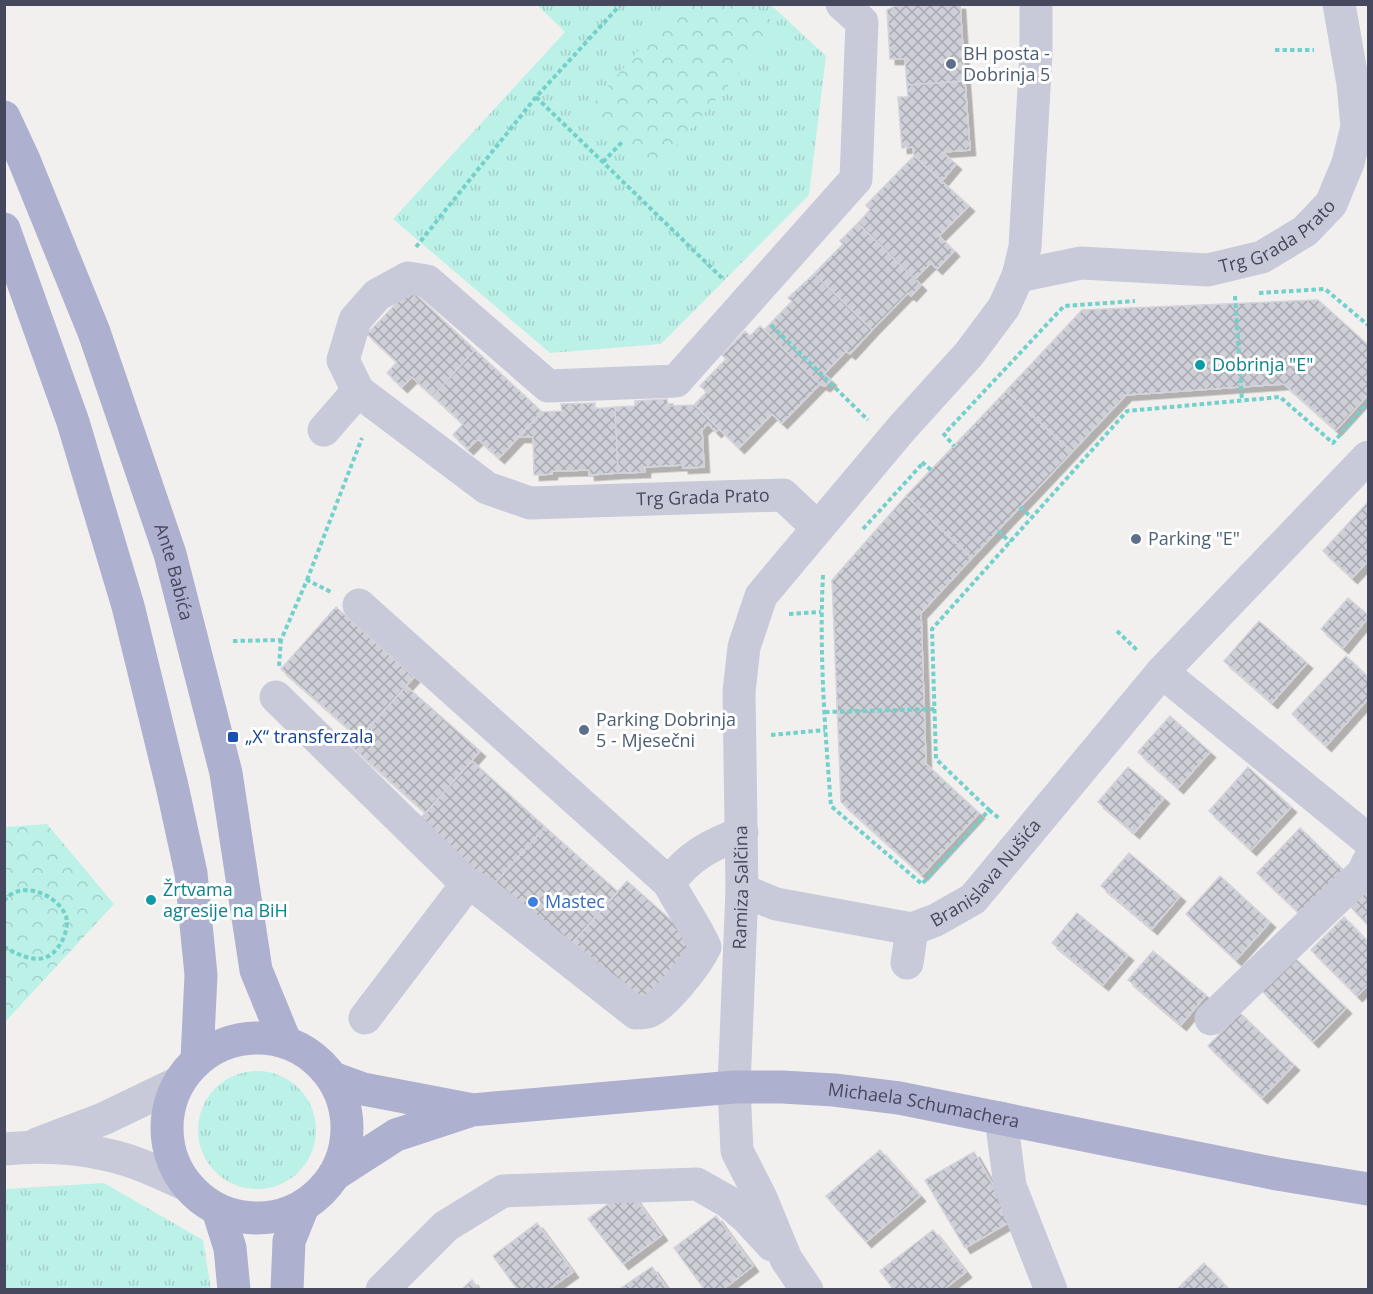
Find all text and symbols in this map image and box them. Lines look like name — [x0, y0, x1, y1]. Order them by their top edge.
place label: BH posta - Dobrinja 5 — [963, 41, 1050, 86]
marker: BH posta - Dobrinja 5 — [944, 57, 958, 71]
street label: Trg Grada Prato — [1216, 194, 1340, 278]
place label: Dobrinja "E" — [1212, 352, 1313, 376]
marker: Dobrinja "E" — [1193, 358, 1207, 372]
street label: Trg Grada Prato — [636, 482, 770, 511]
street label: Ante Babića — [149, 520, 199, 623]
place label: Parking "E" — [1148, 526, 1240, 550]
marker: Parking "E" — [1129, 532, 1143, 546]
place label: Parking Dobrinja 5 - Mjesečni — [596, 707, 736, 752]
marker: Parking Dobrinja 5 - Mjesečni — [577, 723, 591, 737]
place label: „X“ transferzala — [245, 724, 374, 748]
marker: „X“ transferzala — [226, 730, 240, 744]
street label: Branislava Nušića — [926, 813, 1046, 932]
street label: Ramiza Salčina — [727, 825, 753, 950]
place label: Žrtvama agresije na BiH — [163, 877, 288, 922]
place label: Mastec — [545, 889, 605, 913]
marker: Žrtvama agresije na BiH — [144, 893, 158, 907]
marker: Mastec — [526, 895, 540, 909]
street label: Michaela Schumachera — [827, 1076, 1022, 1133]

